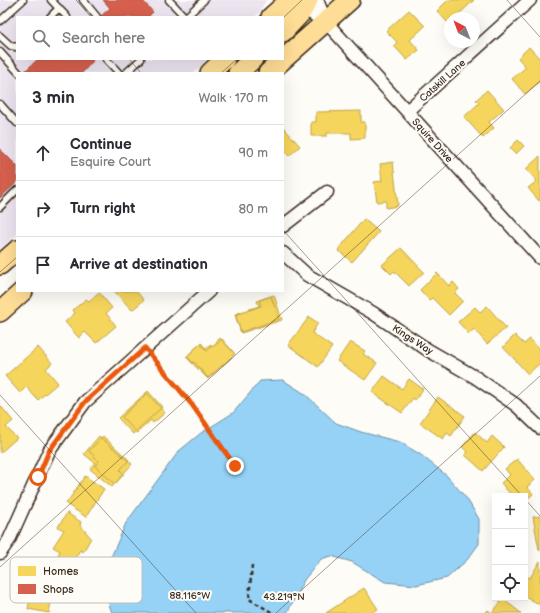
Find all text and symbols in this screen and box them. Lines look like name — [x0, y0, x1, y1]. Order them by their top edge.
north arrow — [444, 12, 480, 48]
search box — [16, 16, 284, 60]
icon: search — [30, 27, 52, 49]
text: Search here — [62, 29, 145, 48]
street label: Catskill Lane — [417, 57, 468, 105]
text: 3 min — [32, 88, 75, 108]
text: Walk · 170 m — [198, 90, 268, 106]
street label: Squire Drive — [409, 116, 455, 165]
text: Continue — [70, 135, 132, 154]
icon: ahead — [32, 142, 54, 164]
text: 90 m — [239, 145, 268, 161]
text: Esquire Court — [70, 154, 151, 170]
icon: right — [32, 198, 54, 220]
text: Turn right — [70, 199, 135, 218]
text: 80 m — [239, 201, 268, 217]
icon: arrive — [32, 254, 54, 276]
text: Arrive at destination — [70, 255, 208, 274]
street label: Kings Way — [390, 322, 435, 358]
route end — [226, 457, 244, 475]
route start — [29, 468, 47, 486]
map controls — [492, 493, 528, 601]
button: + — [492, 493, 528, 529]
button: − — [492, 529, 528, 565]
legend — [10, 557, 142, 603]
text: Homes — [43, 565, 79, 578]
button: locate — [492, 565, 528, 601]
text: Shops — [43, 583, 74, 596]
text: 88.116°W — [170, 590, 210, 602]
text: 43.219°N — [263, 591, 305, 603]

